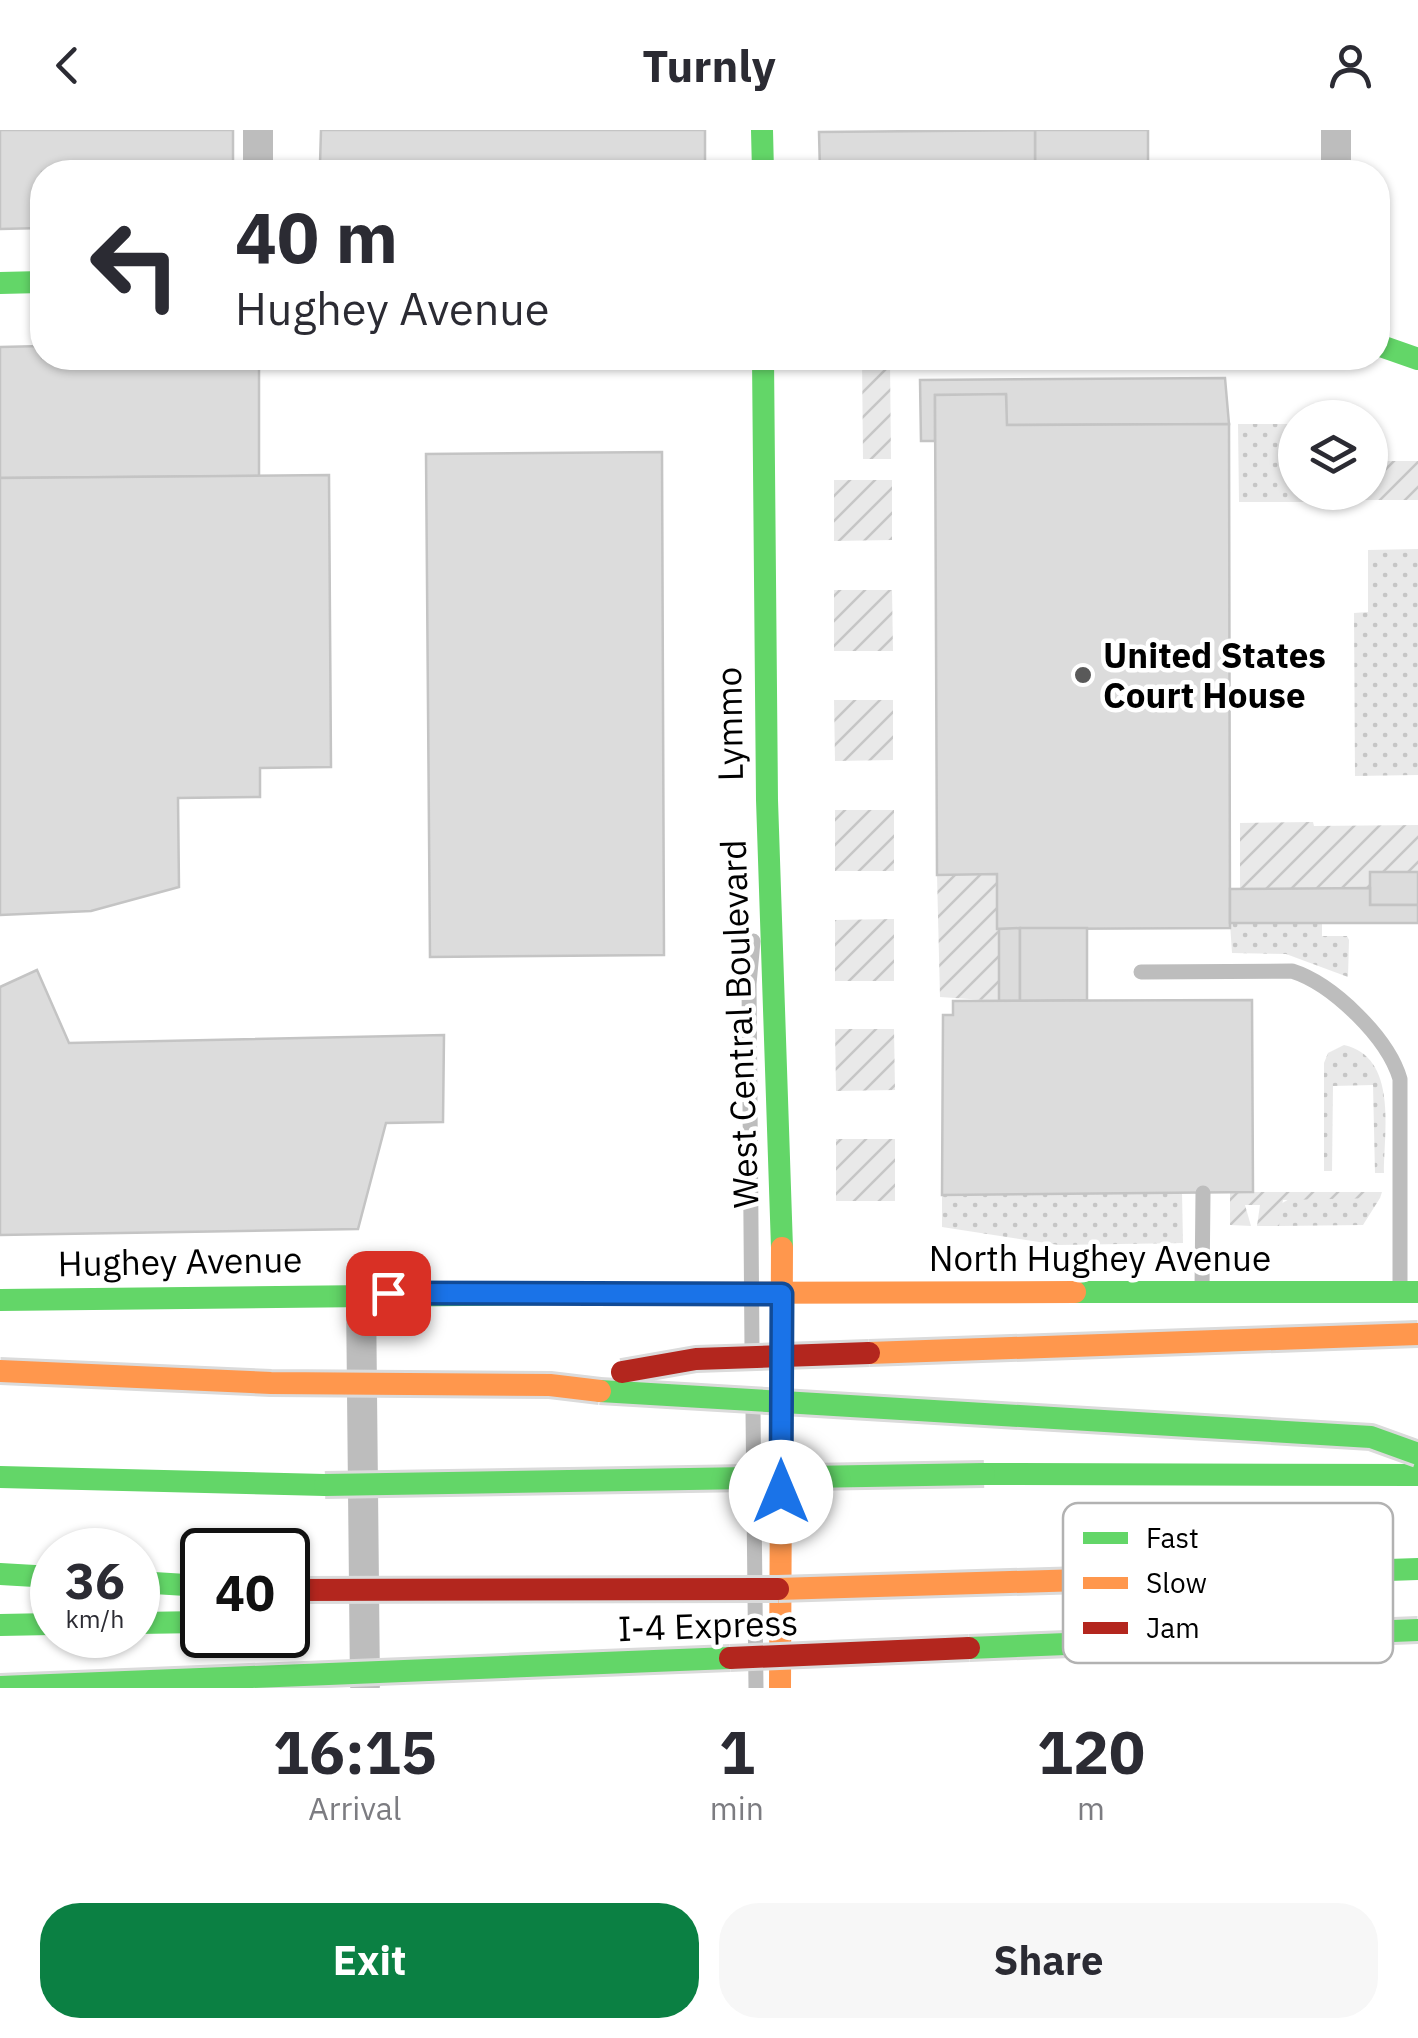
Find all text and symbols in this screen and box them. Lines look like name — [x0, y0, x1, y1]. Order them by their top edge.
text: Turnly — [642, 36, 776, 94]
icon: back — [40, 38, 95, 93]
icon: person — [1323, 38, 1378, 93]
text: 40 m — [235, 191, 398, 282]
icon: left — [70, 200, 200, 330]
text: Hughey Avenue — [235, 279, 550, 337]
map controls — [1278, 400, 1388, 510]
button: layers — [1278, 400, 1388, 510]
place label: United States Court House — [1103, 632, 1326, 718]
marker: United States Court House — [1072, 664, 1094, 686]
street label: Lymmo — [705, 666, 753, 782]
street label: West Central Boulevard — [710, 839, 768, 1209]
street label: North Hughey Avenue — [929, 1235, 1271, 1281]
street label: Hughey Avenue — [57, 1236, 303, 1286]
pin — [346, 1251, 431, 1336]
icon: arrive — [361, 1266, 416, 1321]
position arrow — [729, 1440, 833, 1544]
legend — [1063, 1503, 1393, 1663]
text: Fast — [1146, 1519, 1199, 1556]
speed limit sign: 40 — [180, 1528, 310, 1658]
text: 36 — [65, 1548, 125, 1613]
text: Slow — [1146, 1564, 1207, 1601]
street label: I-4 Express — [617, 1599, 799, 1651]
text: km/h — [66, 1602, 124, 1635]
text: Jam — [1146, 1609, 1200, 1646]
text: 16:15 — [273, 1712, 437, 1791]
text: 1 — [719, 1712, 755, 1791]
text: 120 — [1037, 1712, 1145, 1791]
text: Arrival — [308, 1787, 402, 1829]
text: min — [710, 1787, 764, 1829]
text: m — [1077, 1787, 1105, 1829]
button: Exit — [40, 1903, 699, 2018]
button: Share — [719, 1903, 1378, 2018]

